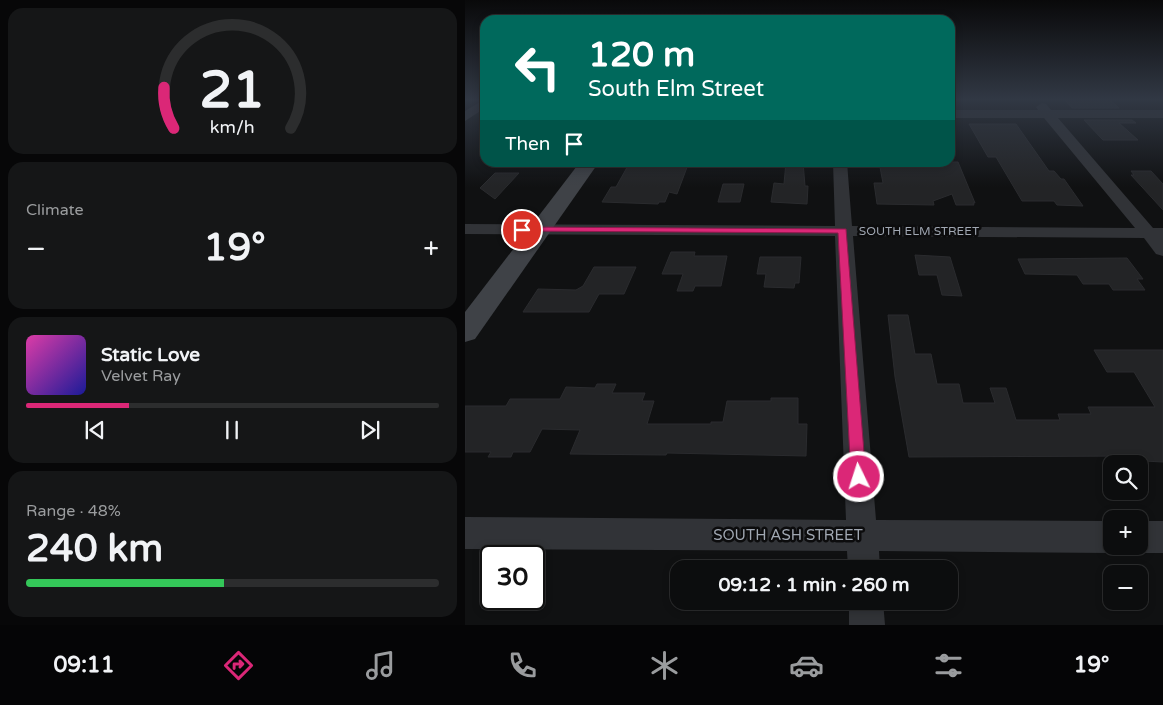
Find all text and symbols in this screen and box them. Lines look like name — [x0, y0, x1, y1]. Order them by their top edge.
text: 120 m — [588, 34, 695, 76]
icon: left — [505, 35, 570, 100]
text: 21 — [200, 59, 265, 122]
text: South Elm Street — [588, 76, 764, 102]
text: km/h — [210, 117, 255, 138]
icon: arrive — [560, 130, 588, 158]
text: Then — [505, 133, 550, 155]
text: Climate — [26, 200, 84, 220]
pin — [501, 209, 543, 251]
icon: arrive — [508, 216, 536, 244]
street label: SOUTH ELM STREET — [859, 224, 980, 238]
text: 19° — [204, 225, 266, 271]
text: − — [26, 232, 46, 266]
text: + — [423, 232, 439, 266]
text: Static Love — [101, 344, 200, 366]
text: Velvet Ray — [101, 366, 181, 386]
icon: previous — [81, 416, 109, 444]
icon: pause — [218, 416, 246, 444]
icon: next — [356, 416, 384, 444]
position arrow — [832, 450, 884, 502]
map controls — [1103, 455, 1148, 610]
button: search — [1103, 455, 1148, 500]
text: Range · 48% — [26, 501, 121, 521]
button: + — [1103, 510, 1148, 555]
text: 240 km — [26, 526, 163, 572]
street label: SOUTH ASH STREET — [713, 526, 863, 544]
speed limit sign: 30 — [480, 545, 545, 610]
button: − — [1103, 565, 1148, 610]
text: 09:12 · 1 min · 260 m — [718, 574, 910, 596]
icon: directions — [221, 648, 256, 683]
icon: music — [363, 648, 398, 683]
icon: phone — [505, 648, 540, 683]
icon: climate — [647, 648, 682, 683]
icon: car — [789, 648, 824, 683]
icon: filters — [931, 648, 966, 683]
text: 09:11 — [54, 652, 114, 678]
text: 19° — [1073, 652, 1109, 678]

